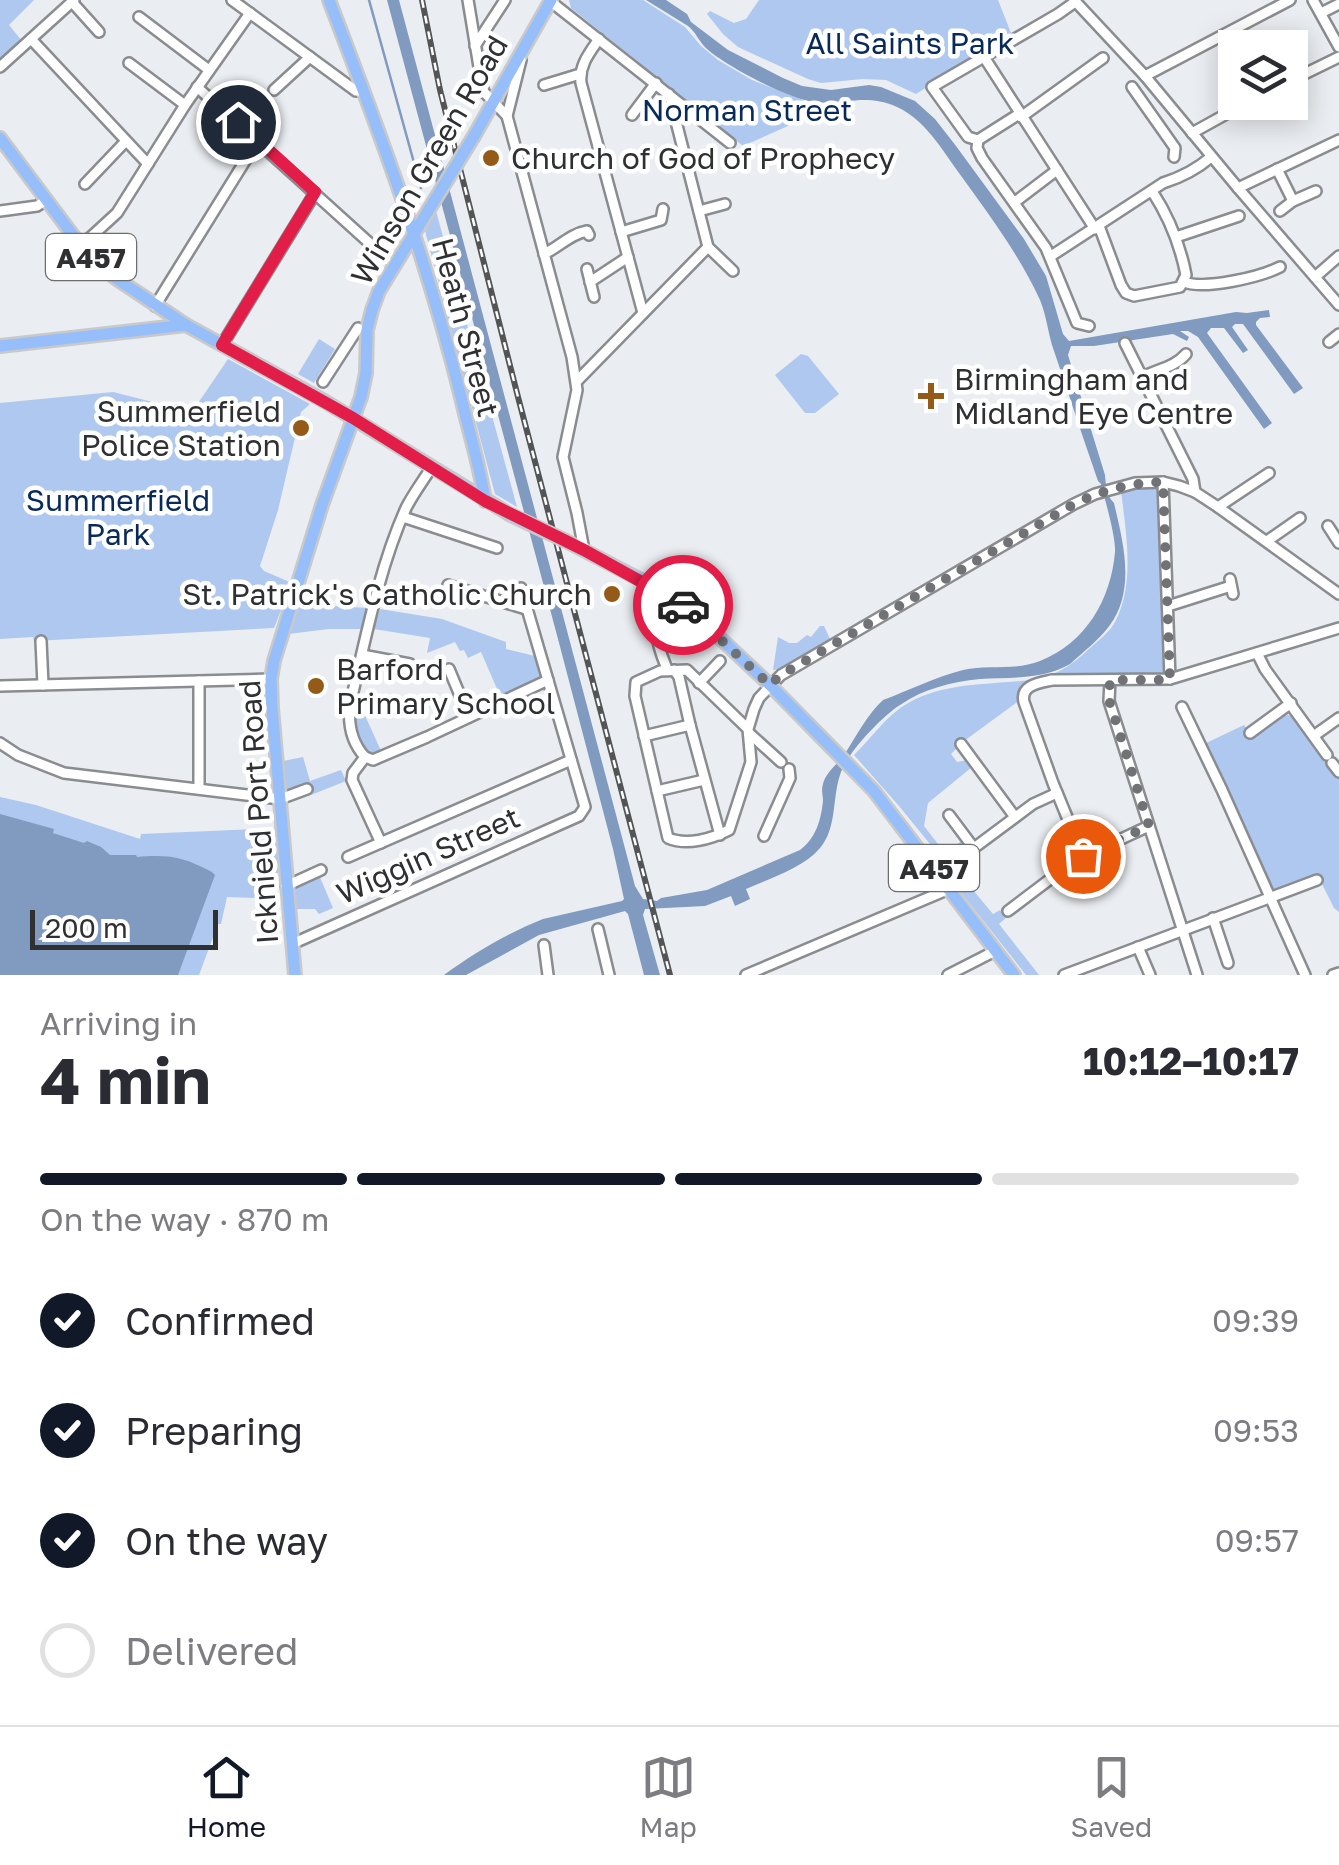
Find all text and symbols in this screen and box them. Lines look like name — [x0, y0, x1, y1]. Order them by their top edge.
park label: All Saints Park — [806, 25, 1014, 61]
street label: Winson Green Road — [343, 29, 515, 291]
map controls — [1218, 30, 1308, 120]
button: layers — [1218, 30, 1308, 120]
pin — [196, 80, 281, 165]
park label: Norman Street — [642, 92, 852, 128]
icon: home — [211, 95, 266, 150]
place label: Church of God of Prophecy — [511, 140, 895, 176]
marker: Church of God of Prophecy — [480, 147, 502, 169]
road number: A457 — [46, 234, 136, 280]
street label: Heath Street — [425, 234, 507, 420]
place label: Birmingham and Midland Eye Centre — [954, 361, 1233, 431]
marker: Birmingham and Midland Eye Centre — [918, 383, 944, 409]
place label: Summerfield Police Station — [81, 393, 281, 463]
marker: Summerfield Police Station — [290, 417, 312, 439]
park label: Summerfield Park — [26, 482, 210, 552]
courier — [633, 555, 733, 655]
place label: St. Patrick's Catholic Church — [182, 576, 592, 612]
icon: car — [656, 578, 711, 633]
marker: St. Patrick's Catholic Church — [601, 583, 623, 605]
place label: Barford Primary School — [336, 651, 555, 721]
marker: Barford Primary School — [305, 675, 327, 697]
street label: Icknield Port Road — [231, 679, 285, 945]
street label: Wiggin Street — [331, 799, 525, 911]
pin — [1041, 814, 1126, 899]
icon: bag — [1056, 829, 1111, 884]
road number: A457 — [889, 845, 979, 891]
scale bar — [30, 905, 218, 950]
text: 200 m — [45, 911, 128, 944]
text: Arriving in — [40, 1004, 197, 1042]
text: 10:12–10:17 — [1083, 1038, 1299, 1083]
text: 4 min — [40, 1040, 211, 1118]
text: On the way · 870 m — [40, 1200, 329, 1238]
icon: check — [40, 1293, 95, 1348]
text: Confirmed — [125, 1298, 315, 1343]
text: 09:39 — [1212, 1301, 1299, 1339]
icon: check — [40, 1403, 95, 1458]
text: Preparing — [125, 1408, 303, 1453]
text: 09:53 — [1213, 1411, 1299, 1449]
icon: check — [40, 1513, 95, 1568]
text: On the way — [125, 1518, 328, 1563]
text: 09:57 — [1215, 1521, 1299, 1559]
text: Delivered — [125, 1628, 298, 1673]
tab: Home — [187, 1750, 266, 1843]
tab: Map — [640, 1750, 697, 1843]
tab: Saved — [1070, 1750, 1152, 1843]

